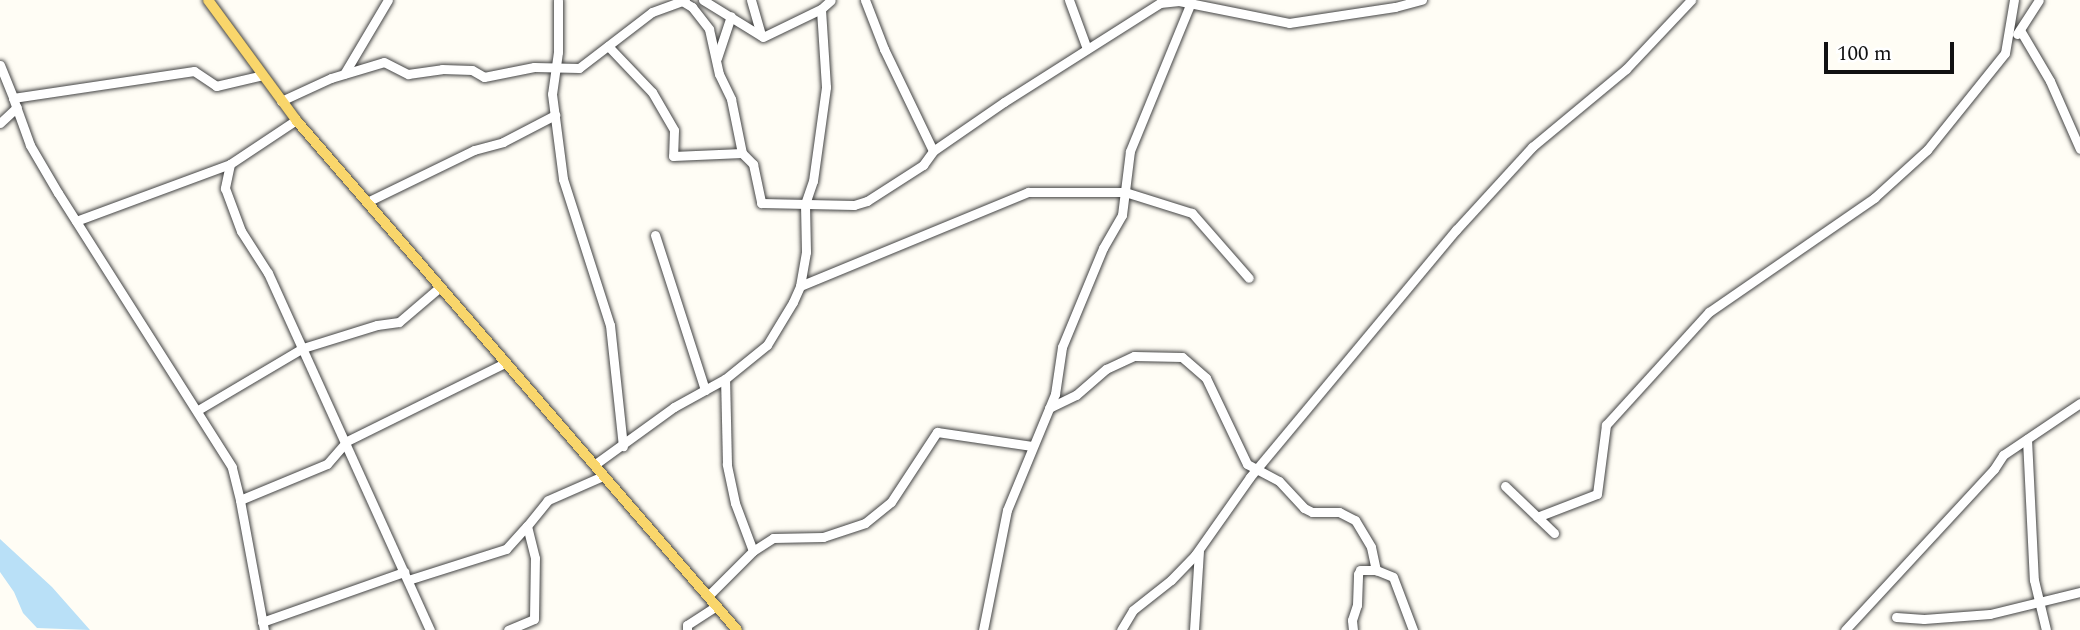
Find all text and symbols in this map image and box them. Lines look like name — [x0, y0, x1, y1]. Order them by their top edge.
scale bar — [1828, 28, 1958, 72]
text: 100 m — [1837, 38, 1892, 70]

